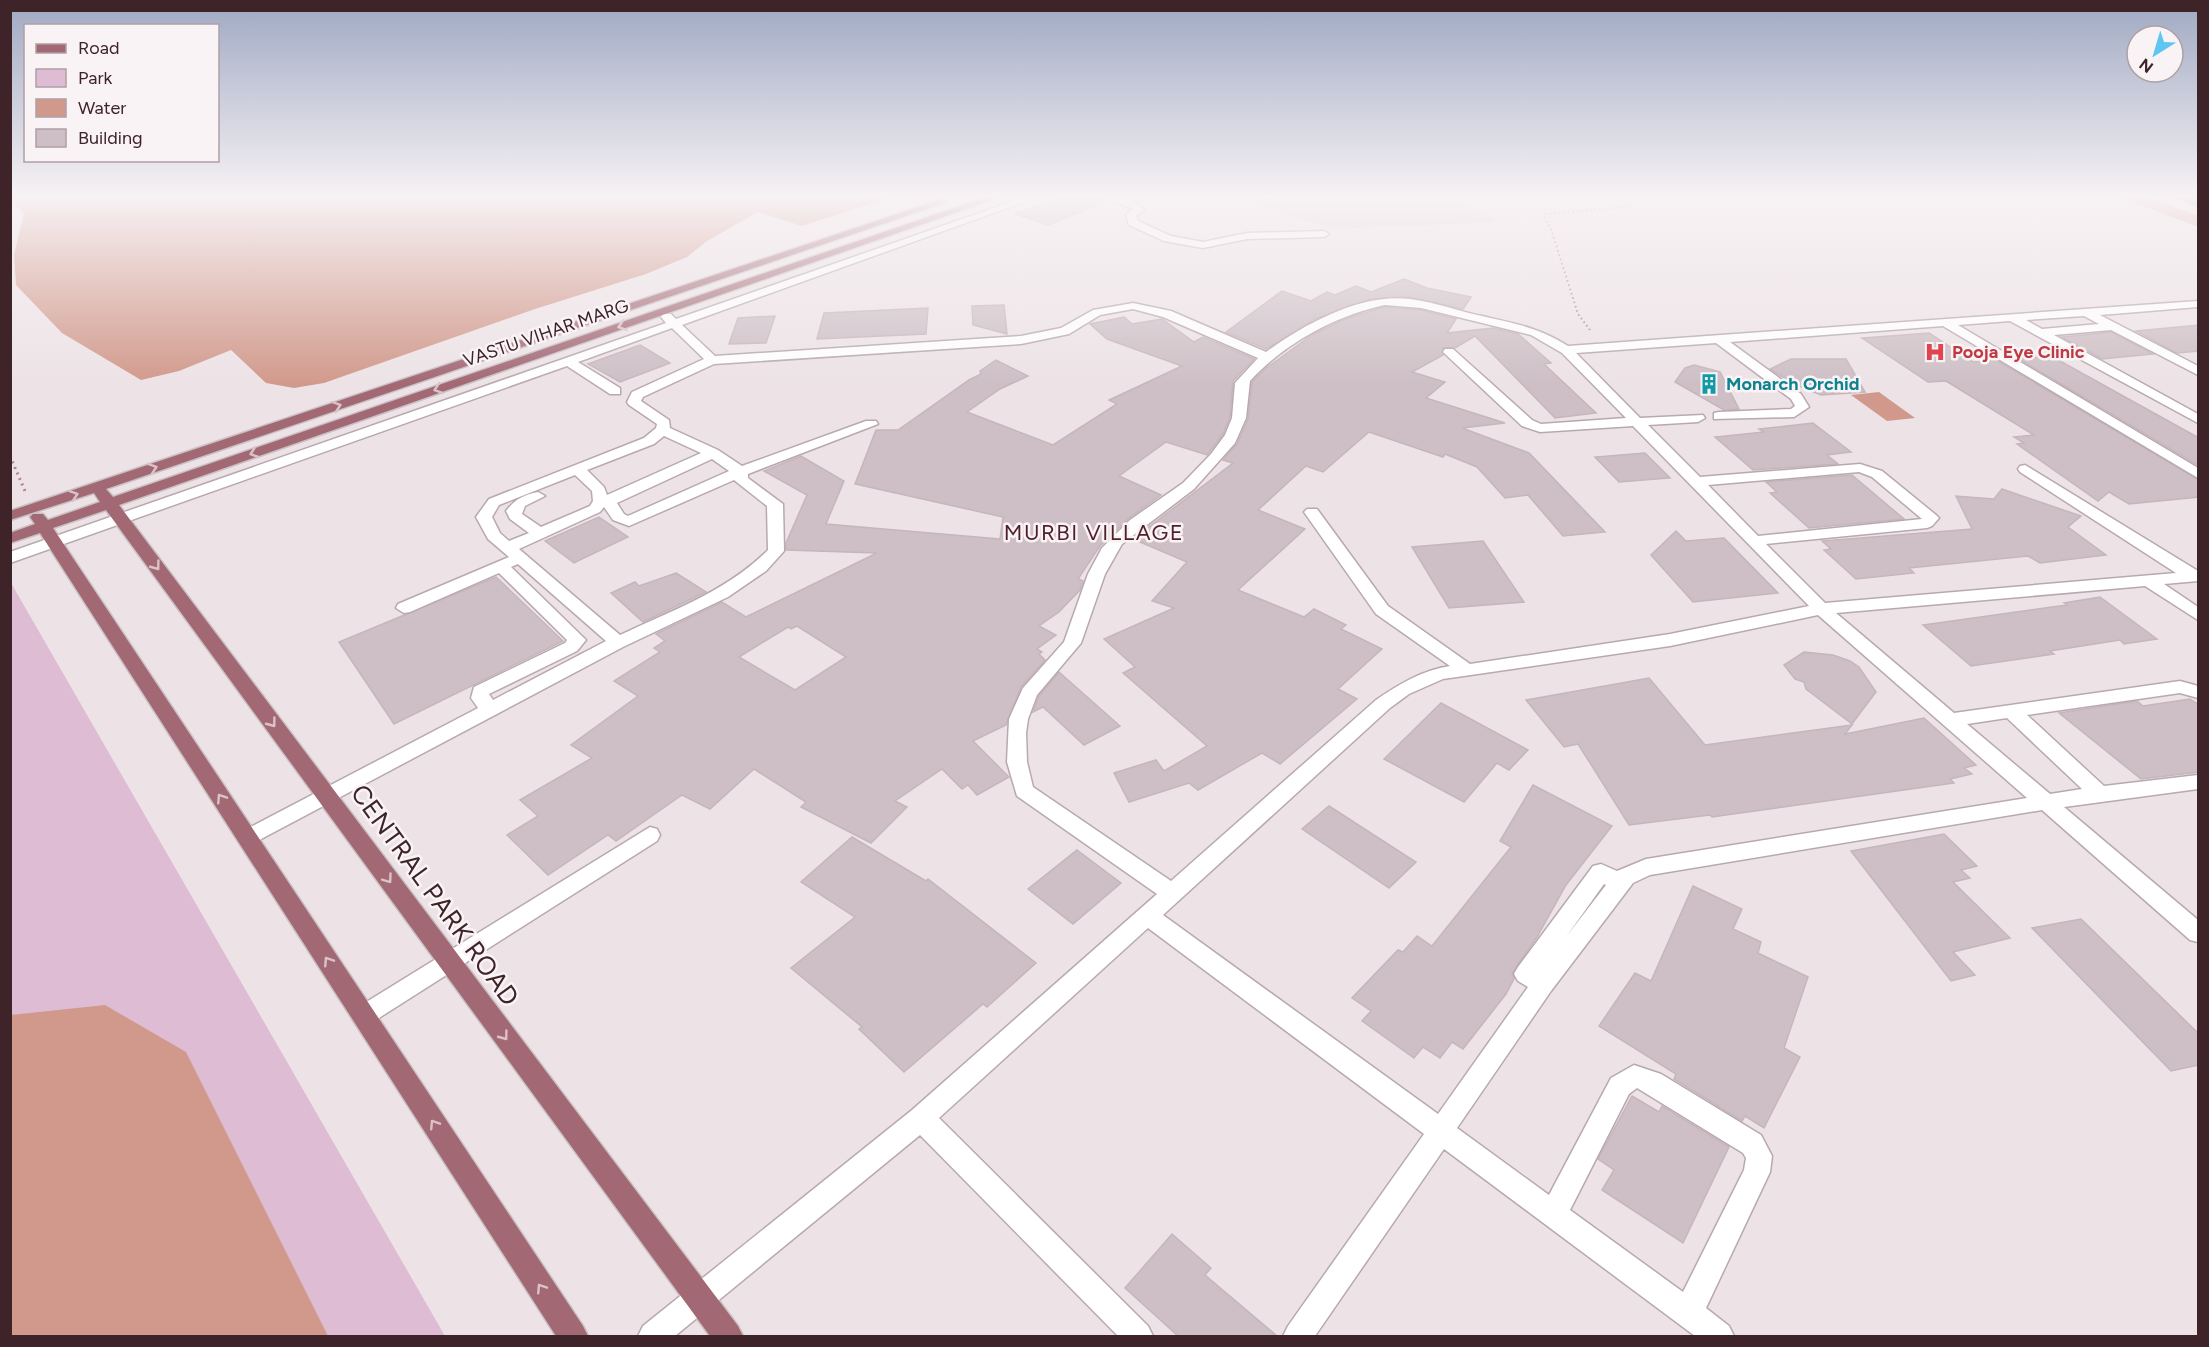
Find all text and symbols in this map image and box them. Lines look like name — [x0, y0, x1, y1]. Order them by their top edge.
legend — [24, 24, 219, 162]
north arrow — [2125, 24, 2185, 84]
text: Road — [78, 37, 119, 59]
text: N — [2136, 54, 2157, 77]
text: Park — [78, 67, 113, 89]
text: Water — [78, 97, 126, 119]
text: Building — [78, 127, 143, 149]
street label: VASTU VIHAR MARG — [461, 294, 632, 372]
one-way arrow — [617, 318, 628, 331]
hospital icon: Pooja Eye Clinic — [1923, 340, 1947, 364]
place label: Pooja Eye Clinic — [1952, 341, 2085, 363]
building icon: Monarch Orchid — [1697, 372, 1721, 396]
place label: Monarch Orchid — [1726, 373, 1859, 395]
one-way arrow — [433, 382, 444, 395]
one-way arrow — [331, 401, 342, 413]
one-way arrow — [249, 446, 260, 459]
one-way arrow — [147, 463, 157, 476]
one-way arrow — [68, 490, 79, 502]
district label: MURBI VILLAGE — [1004, 519, 1184, 546]
one-way arrow — [149, 560, 160, 571]
one-way arrow — [265, 716, 276, 727]
street label: CENTRAL PARK ROAD — [344, 778, 526, 1012]
one-way arrow — [218, 793, 229, 804]
one-way arrow — [381, 873, 392, 884]
one-way arrow — [323, 957, 335, 967]
one-way arrow — [497, 1029, 508, 1040]
one-way arrow — [431, 1120, 442, 1131]
one-way arrow — [537, 1283, 548, 1294]

